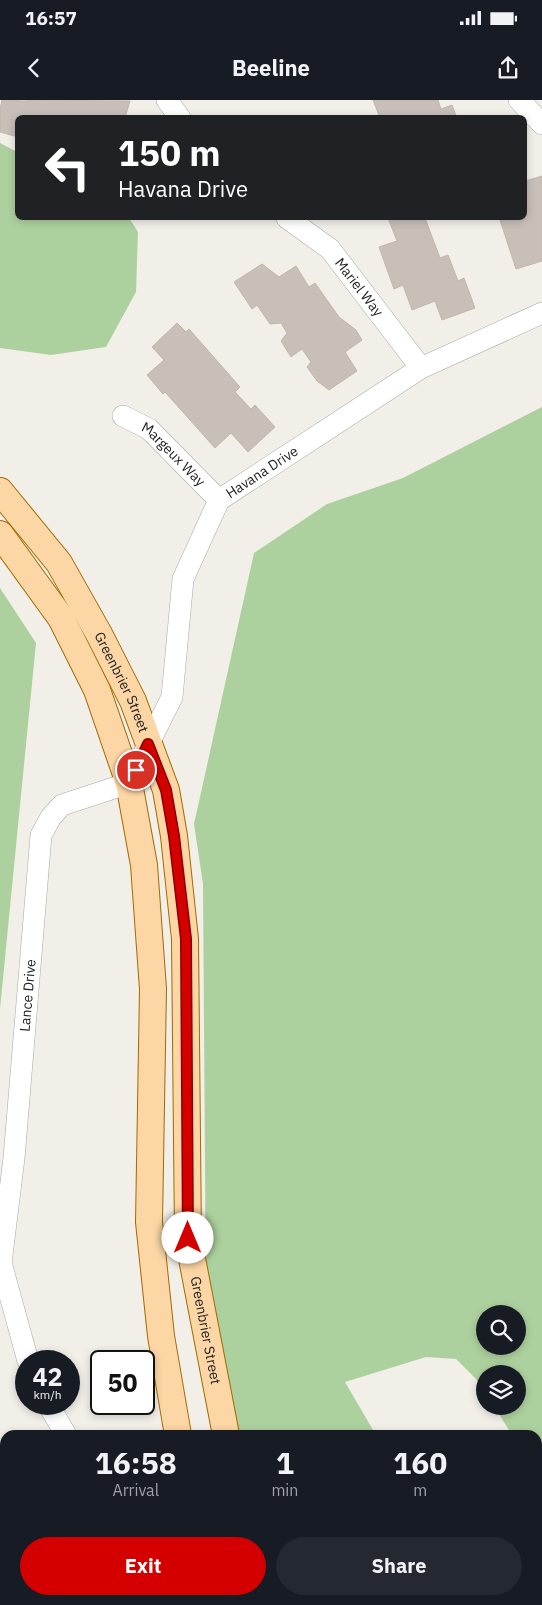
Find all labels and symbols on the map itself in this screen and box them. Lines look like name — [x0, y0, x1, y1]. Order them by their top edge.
street label: Mariel Way — [331, 254, 387, 320]
street label: Margeux Way — [139, 418, 209, 490]
street label: Havana Drive — [222, 442, 302, 502]
street label: Greenbrier Street — [90, 629, 153, 735]
pin — [115, 749, 157, 791]
street label: Lance Drive — [16, 958, 40, 1032]
position arrow — [161, 1211, 213, 1263]
street label: Greenbrier Street — [187, 1275, 225, 1386]
speed limit sign: 50 — [90, 1350, 155, 1415]

